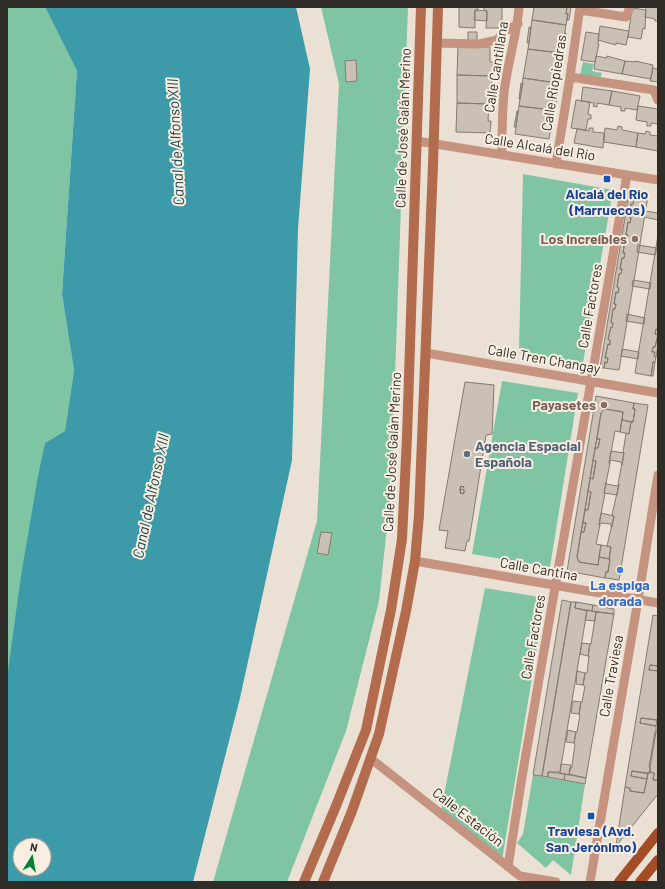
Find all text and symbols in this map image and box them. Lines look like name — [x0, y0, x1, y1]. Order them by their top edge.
street label: Calle Cantillana — [480, 20, 511, 114]
street label: Calle Riopiedras — [537, 33, 570, 132]
street label: Calle de José Galán Merino — [391, 48, 414, 208]
water label: Canal de Alfonso XIII — [163, 78, 187, 206]
street label: Calle Alcalá del Río — [483, 129, 597, 164]
marker: Alcalá del Río (Marruecos) — [602, 174, 612, 184]
place label: Alcalá del Río (Marruecos) — [566, 185, 649, 218]
place label: Los increíbles — [541, 230, 627, 247]
marker: Los increíbles — [630, 234, 640, 244]
street label: Calle Factores — [574, 262, 605, 350]
street label: Calle Tren Changay — [486, 340, 602, 377]
street label: Calle de José Galán Merino — [379, 371, 404, 533]
place label: Payasetes — [532, 396, 596, 413]
marker: Payasetes — [599, 400, 609, 410]
water label: Canal de Alfonso XIII — [128, 431, 172, 560]
place label: Agencia Espacial Española — [475, 437, 581, 470]
marker: Agencia Espacial Española — [462, 449, 472, 459]
house number: 6 — [459, 482, 465, 496]
street label: Calle Cantina — [499, 553, 579, 584]
marker: La espiga dorada — [615, 565, 625, 575]
place label: La espiga dorada — [590, 576, 650, 609]
street label: Calle Factores — [517, 593, 548, 681]
street label: Calle Traviesa — [595, 634, 626, 718]
street label: Calle Estación — [429, 784, 507, 850]
marker: Traviesa (Avd. San Jerónimo) — [586, 811, 596, 821]
place label: Traviesa (Avd. San Jerónimo) — [546, 822, 636, 855]
north arrow — [12, 837, 52, 877]
text: N — [29, 840, 39, 854]

